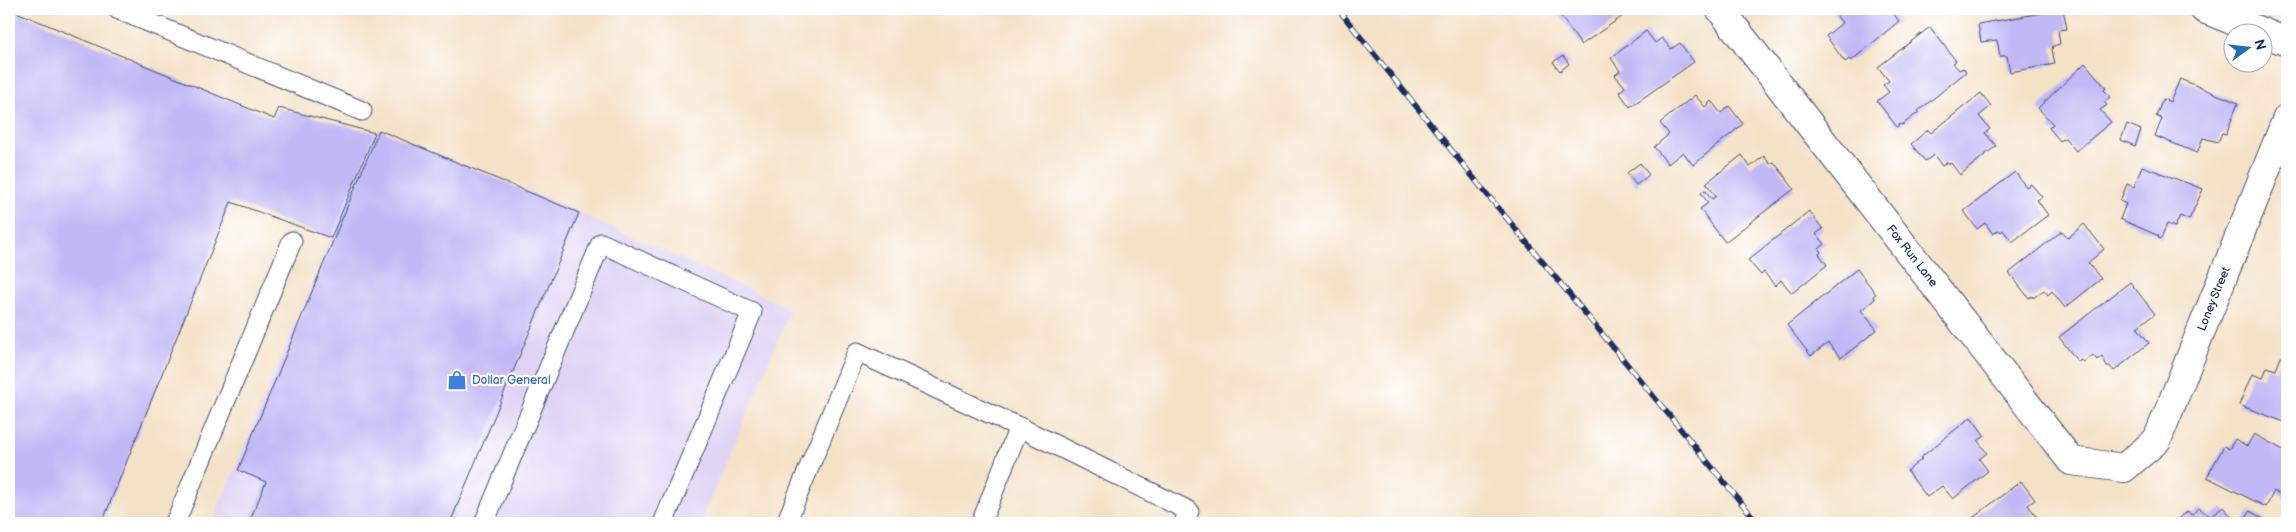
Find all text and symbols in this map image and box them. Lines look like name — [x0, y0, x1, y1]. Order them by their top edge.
north arrow — [2224, 22, 2274, 72]
text: N — [2251, 37, 2270, 52]
street label: Fox Run Lane — [1883, 222, 1941, 290]
street label: Loney Street — [2194, 265, 2234, 333]
shop icon: Dollar General — [446, 369, 468, 391]
place label: Dollar General — [472, 373, 551, 388]

